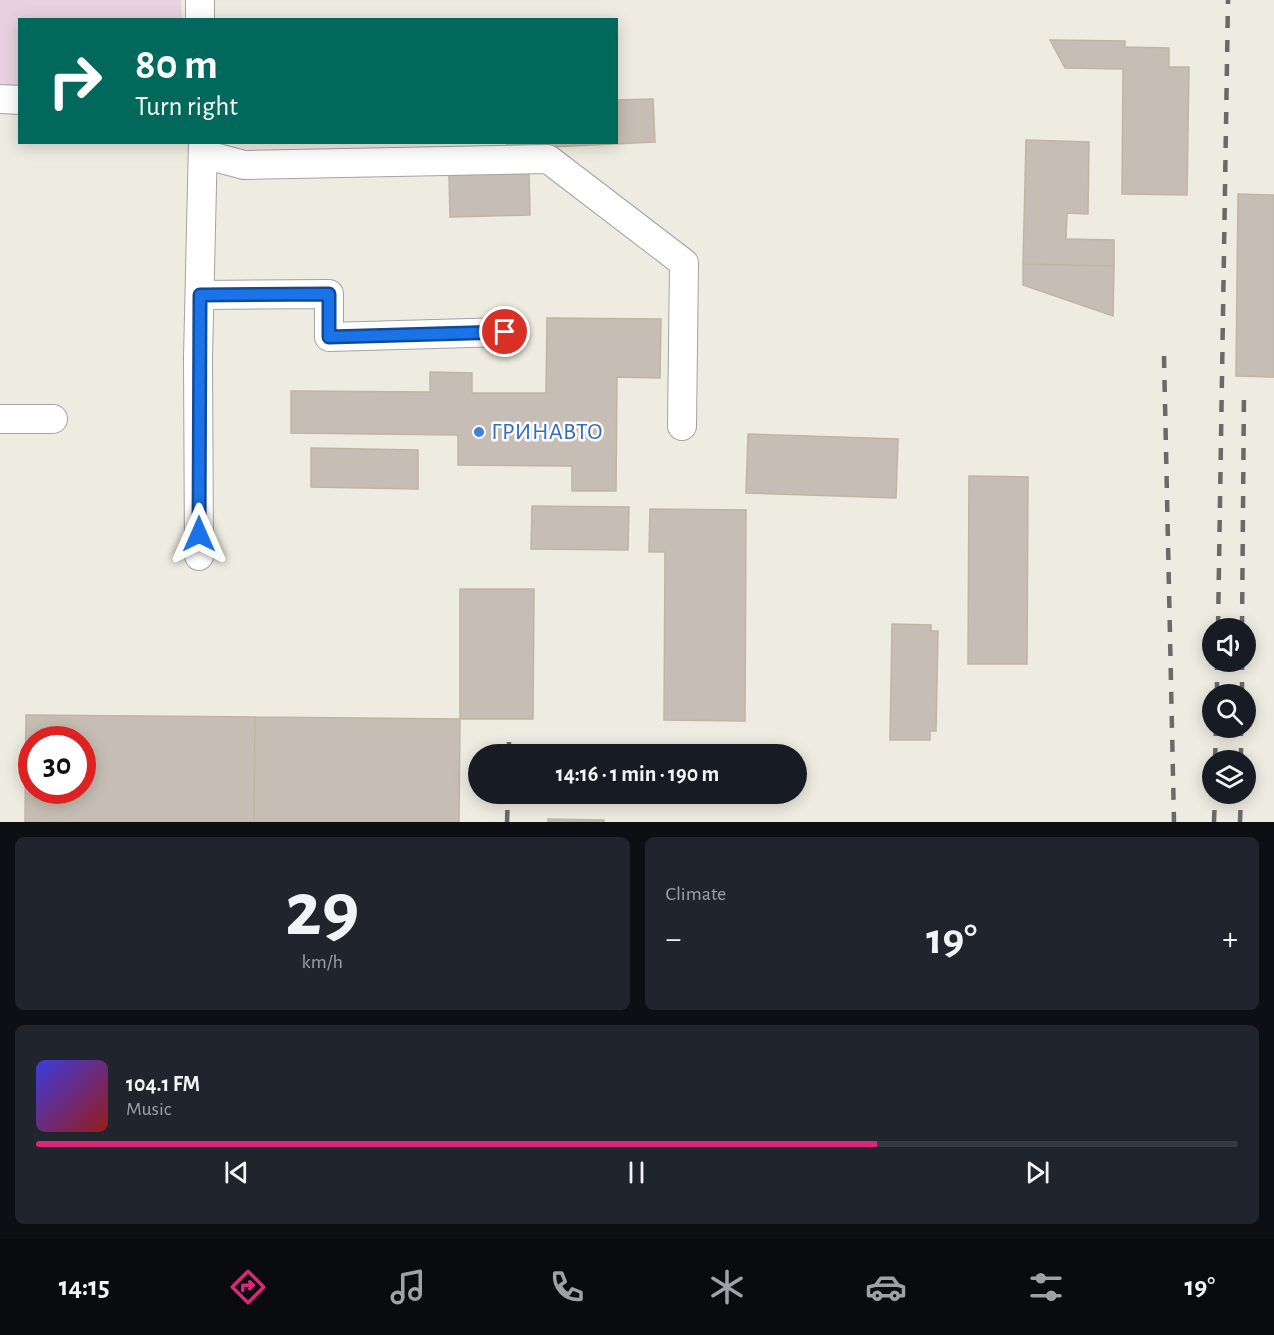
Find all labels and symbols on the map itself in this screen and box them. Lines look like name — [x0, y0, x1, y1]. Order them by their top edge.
pin — [479, 306, 530, 357]
place label: ГРИНАВТО — [491, 420, 603, 444]
marker: ГРИНАВТО — [472, 425, 486, 439]
position arrow — [167, 502, 231, 566]
speed limit sign: 30 — [18, 726, 96, 804]

